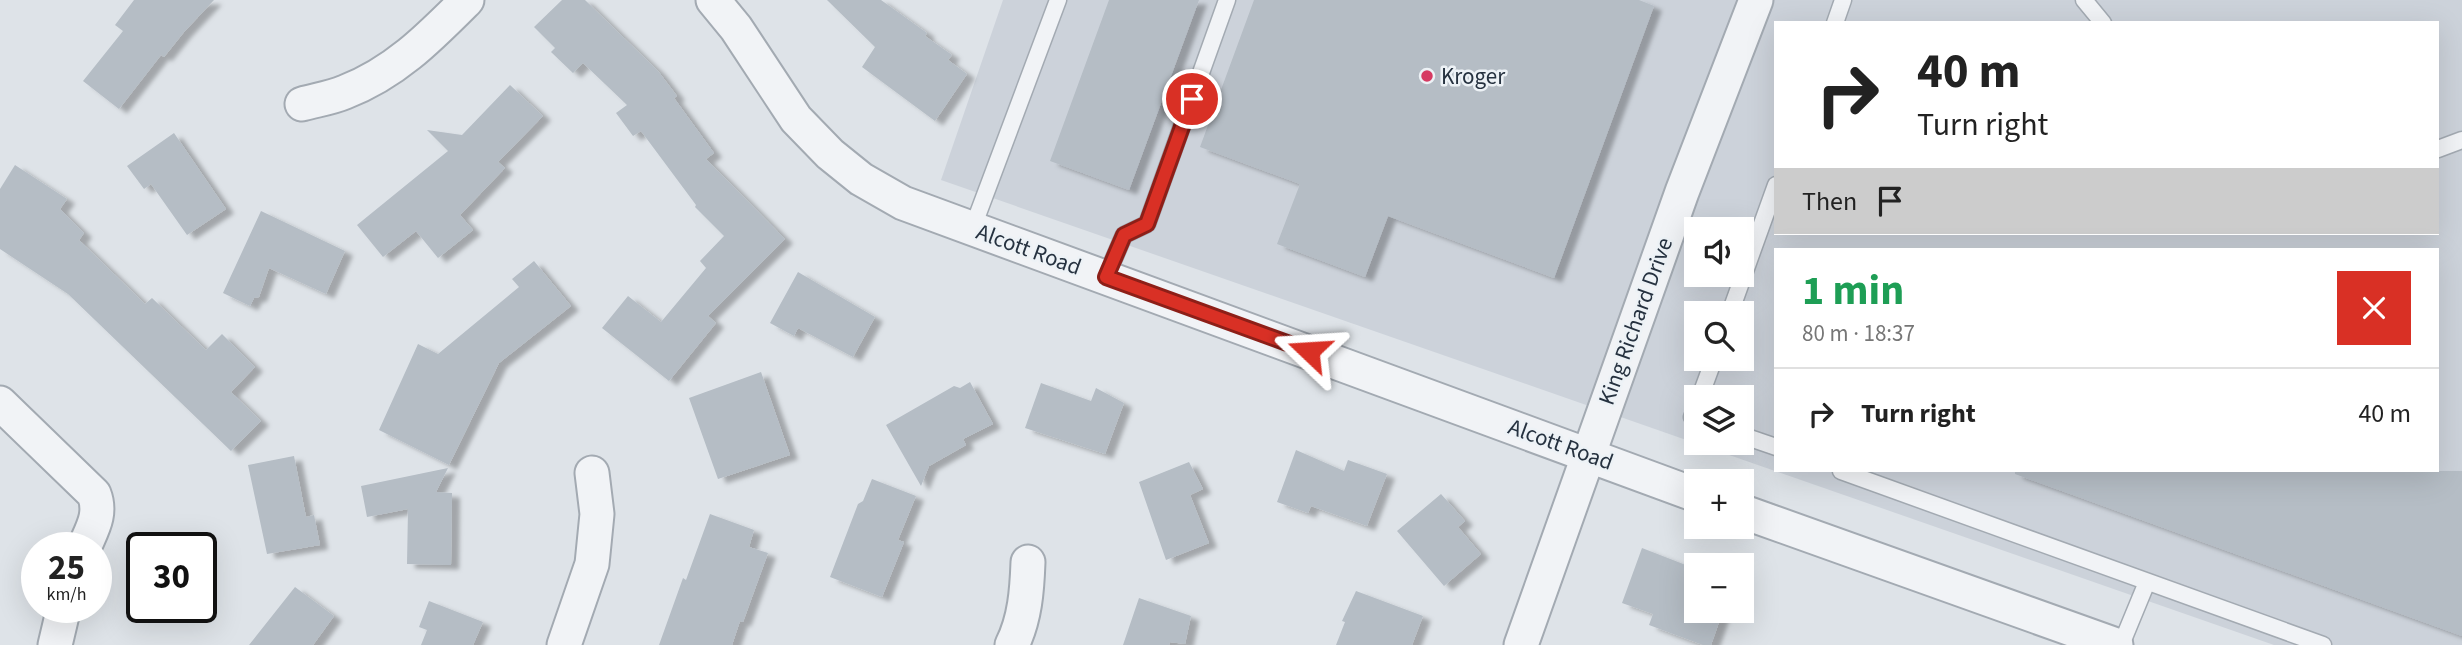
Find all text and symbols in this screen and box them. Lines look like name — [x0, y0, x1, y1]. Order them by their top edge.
text: 40 m — [1917, 37, 2021, 107]
icon: right — [1802, 49, 1893, 140]
place label: Kroger — [1441, 60, 1506, 93]
marker: Kroger — [1419, 68, 1435, 84]
pin — [1162, 69, 1222, 129]
icon: arrive — [1173, 80, 1211, 118]
text: Turn right — [1917, 102, 2048, 148]
icon: arrive — [1871, 182, 1909, 220]
text: Then — [1802, 183, 1857, 220]
street label: Alcott Road — [972, 215, 1086, 284]
map controls — [1684, 217, 1754, 623]
button: sound — [1684, 217, 1754, 287]
street label: King Richard Drive — [1590, 233, 1681, 410]
text: 1 min — [1802, 261, 1904, 321]
button: close — [2337, 271, 2411, 345]
button: search — [1684, 301, 1754, 371]
position arrow — [1272, 314, 1346, 388]
text: 80 m · 18:37 — [1802, 317, 1915, 350]
button: layers — [1684, 385, 1754, 455]
icon: right — [1802, 395, 1840, 433]
text: Turn right — [1861, 395, 1976, 432]
text: 40 m — [2358, 395, 2411, 432]
street label: Alcott Road — [1504, 410, 1618, 479]
button: + — [1684, 469, 1754, 539]
speed limit sign: 30 — [126, 532, 217, 623]
text: 25 — [48, 543, 85, 593]
button: − — [1684, 553, 1754, 623]
text: km/h — [47, 582, 86, 607]

